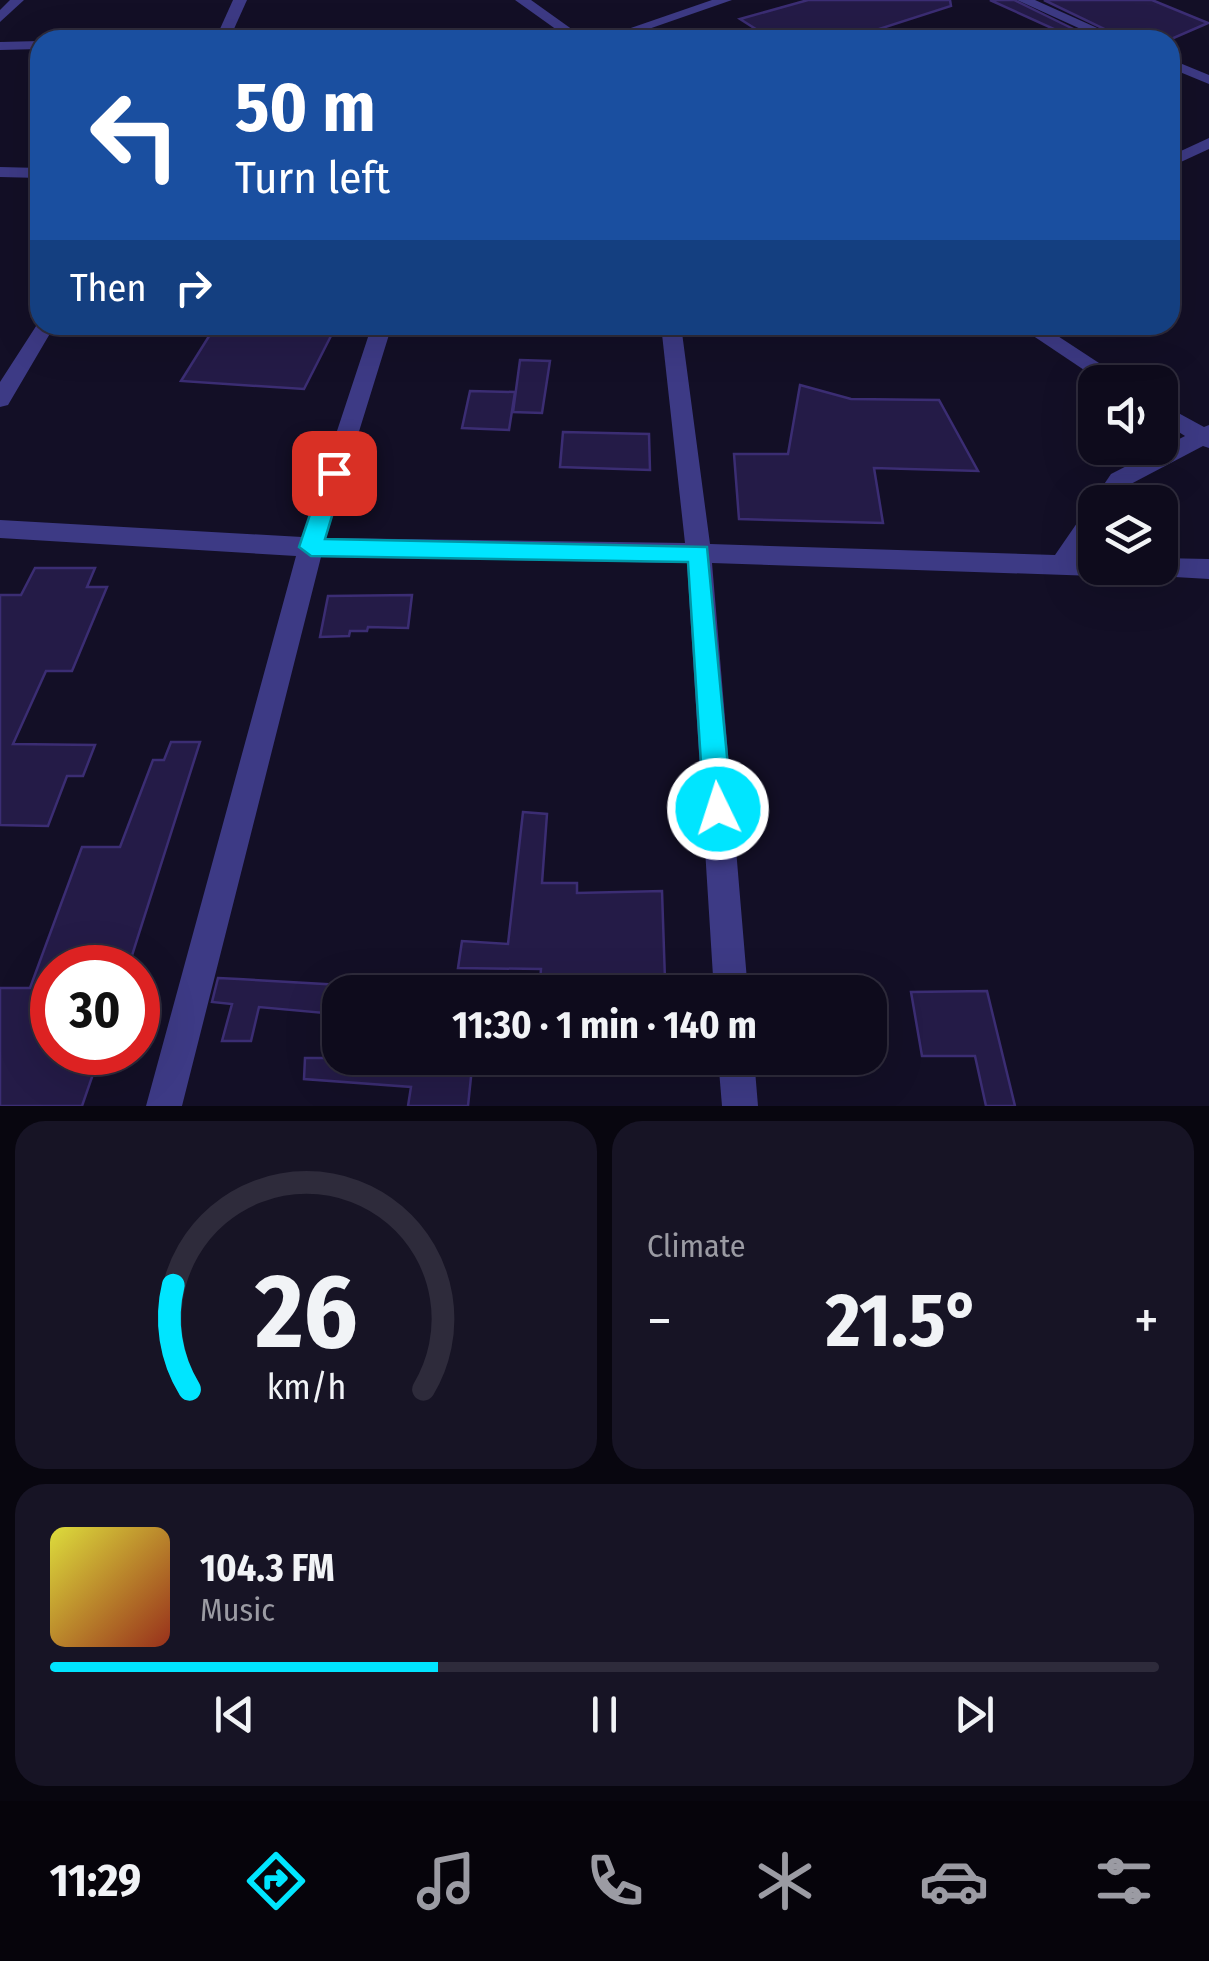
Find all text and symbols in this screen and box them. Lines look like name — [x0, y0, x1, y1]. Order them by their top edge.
text: 50 m — [235, 66, 376, 150]
icon: left — [70, 70, 200, 200]
text: Turn left — [235, 151, 390, 205]
icon: right — [166, 260, 221, 315]
text: Then — [70, 265, 146, 311]
map controls — [1078, 365, 1178, 585]
button: sound — [1078, 365, 1178, 465]
pin — [292, 431, 377, 516]
icon: arrive — [307, 446, 362, 501]
button: layers — [1078, 485, 1178, 585]
position arrow — [666, 757, 770, 861]
speed limit sign: 30 — [30, 945, 160, 1075]
text: 11:30 · 1 min · 140 m — [452, 1002, 757, 1048]
text: Climate — [647, 1227, 746, 1265]
text: 26 — [254, 1250, 357, 1375]
text: 21.5° — [826, 1276, 980, 1366]
text: − — [647, 1288, 672, 1354]
text: + — [1134, 1288, 1159, 1354]
text: km/h — [266, 1366, 346, 1408]
text: 104.3 FM — [200, 1545, 335, 1591]
text: Music — [200, 1591, 275, 1629]
icon: previous — [207, 1687, 262, 1742]
icon: pause — [577, 1687, 632, 1742]
icon: next — [947, 1687, 1002, 1742]
icon: directions — [241, 1846, 311, 1916]
icon: music — [411, 1846, 481, 1916]
icon: phone — [580, 1846, 650, 1916]
icon: climate — [750, 1846, 820, 1916]
icon: car — [919, 1846, 989, 1916]
icon: filters — [1089, 1846, 1159, 1916]
text: 11:29 — [50, 1854, 141, 1908]

